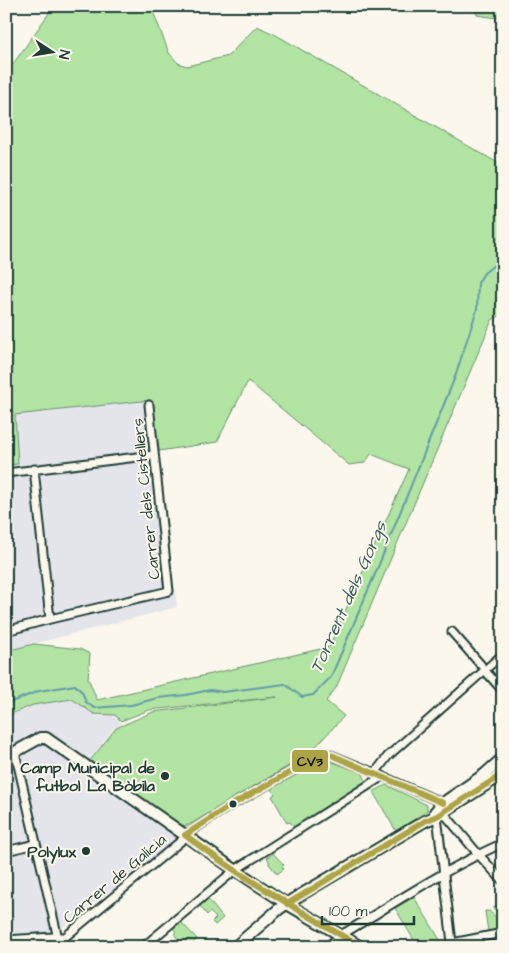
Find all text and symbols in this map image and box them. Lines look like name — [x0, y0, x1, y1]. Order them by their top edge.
north arrow — [28, 28, 78, 78]
text: N — [53, 48, 74, 61]
street label: Carrer dels Cistellers — [127, 417, 165, 581]
water label: Torrent dels Gorgs — [304, 517, 394, 677]
line badge: CV3 — [291, 749, 329, 773]
text: CV3 — [297, 752, 324, 772]
place label: Camp Municipal de futbol La Bòbila — [21, 757, 156, 797]
marker: Camp Municipal de futbol La Bòbila — [159, 770, 171, 782]
unlabelled marker — [228, 799, 238, 809]
street label: Carrer de Galícia — [58, 829, 171, 929]
place label: Polylux — [27, 841, 76, 864]
marker: Polylux — [80, 845, 92, 857]
scale bar — [322, 893, 414, 925]
text: 100 m — [329, 901, 368, 922]

